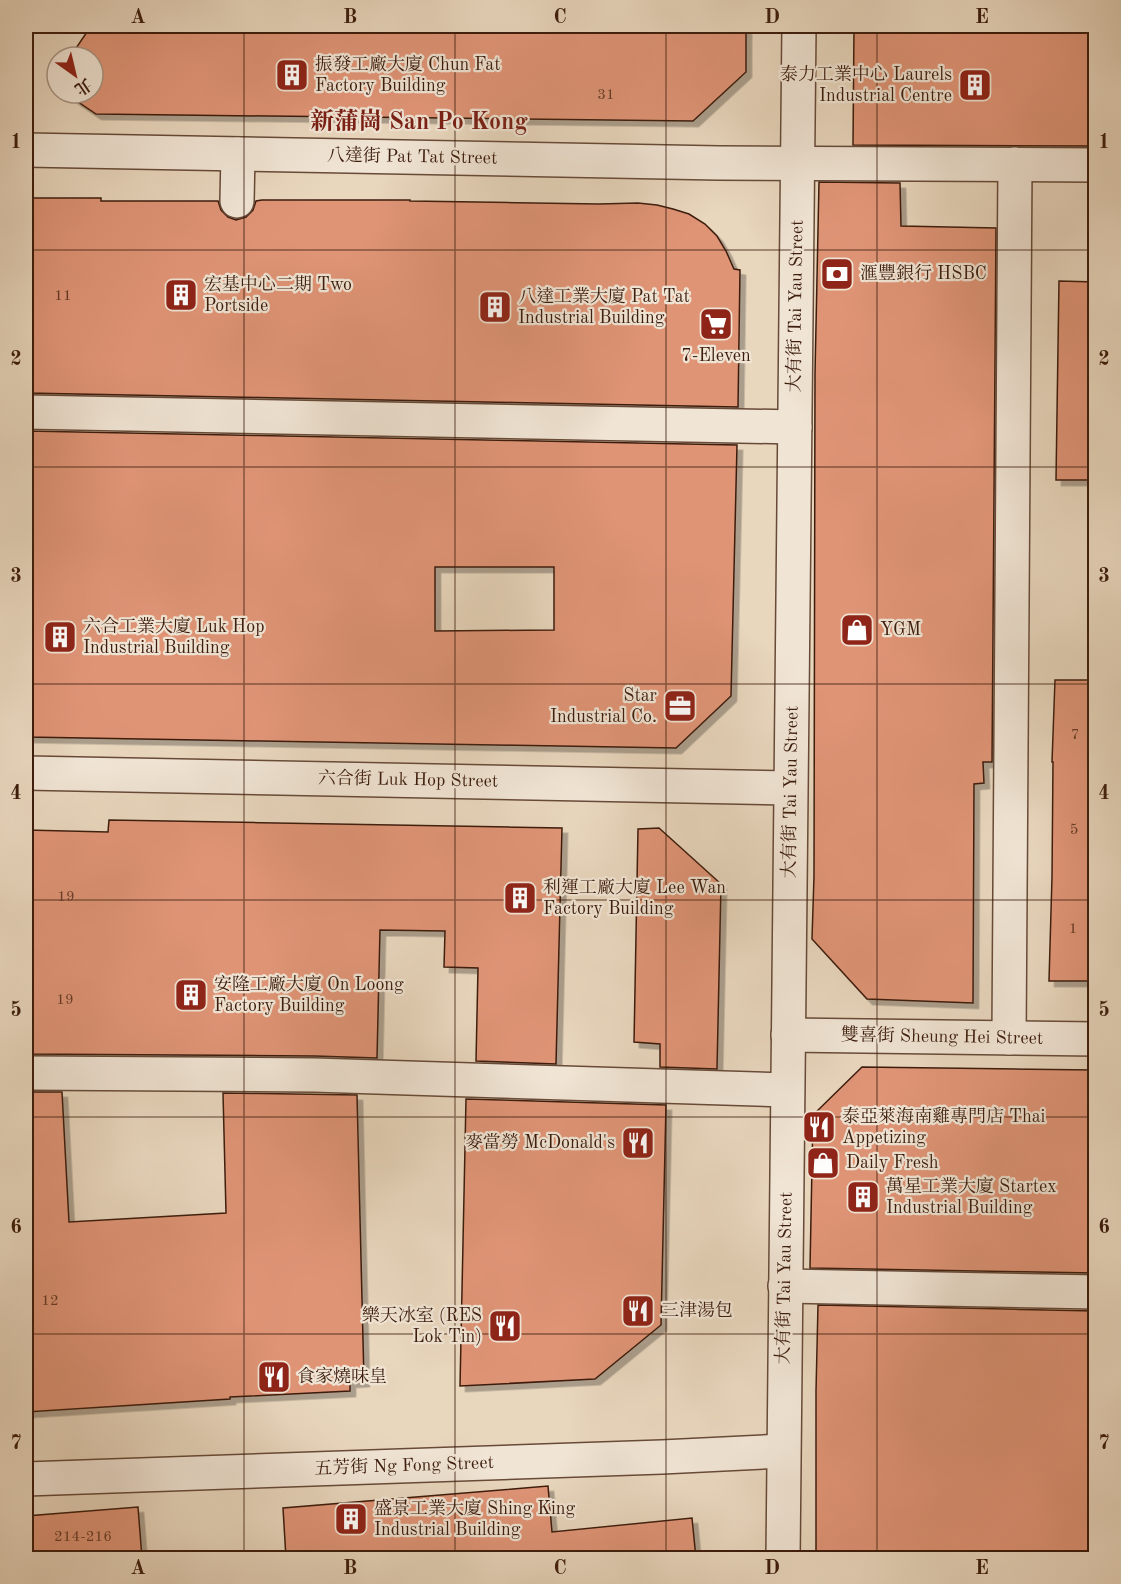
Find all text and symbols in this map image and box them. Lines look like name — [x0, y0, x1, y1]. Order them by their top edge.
text: A — [130, 8, 146, 28]
text: B — [343, 8, 357, 28]
text: C — [553, 8, 567, 28]
text: D — [764, 8, 780, 28]
text: E — [975, 8, 989, 28]
north arrow — [45, 45, 105, 105]
place label: 振發工廠大廈 Chun Fat Factory Building — [315, 54, 500, 95]
building icon: 振發工廠大廈 Chun Fat Factory Building — [274, 57, 310, 93]
place label: 泰力工業中心 Laurels Industrial Centre — [780, 64, 952, 105]
building icon: 泰力工業中心 Laurels Industrial Centre — [957, 67, 993, 103]
text: 北 — [71, 75, 95, 99]
house number: 31 — [597, 88, 615, 103]
district label: 新蒲崗 San Po Kong — [310, 108, 528, 135]
text: 1 — [10, 133, 22, 153]
text: 1 — [1098, 133, 1110, 153]
street label: 八達街 Pat Tat Street — [327, 145, 497, 167]
street label: 大有街 Tai Yau Street — [783, 219, 807, 393]
bank icon: 滙豐銀行 HSBC — [819, 256, 855, 292]
place label: 滙豐銀行 HSBC — [860, 263, 987, 283]
place label: 宏基中心二期 Two Portside — [204, 274, 352, 315]
building icon: 宏基中心二期 Two Portside — [163, 277, 199, 313]
place label: 八達工業大廈 Pat Tat Industrial Building — [518, 286, 690, 327]
house number: 11 — [54, 289, 72, 304]
building icon: 八達工業大廈 Pat Tat Industrial Building — [477, 289, 513, 325]
supermarket icon: 7-Eleven — [698, 306, 734, 342]
place label: 7-Eleven — [681, 347, 751, 365]
text: 2 — [10, 350, 22, 370]
text: 2 — [1098, 350, 1110, 370]
text: 3 — [10, 567, 22, 587]
text: 3 — [1098, 567, 1110, 587]
shop icon: YGM — [839, 612, 875, 648]
place label: 六合工業大廈 Luk Hop Industrial Building — [83, 616, 265, 657]
building icon: 六合工業大廈 Luk Hop Industrial Building — [42, 619, 78, 655]
place label: YGM — [880, 621, 921, 639]
place label: Star Industrial Co. — [550, 687, 658, 726]
office icon: Star Industrial Co. — [662, 688, 698, 724]
street label: 大有街 Tai Yau Street — [778, 705, 802, 879]
house number: 7 — [1071, 728, 1079, 743]
street label: 六合街 Luk Hop Street — [318, 767, 498, 791]
text: 4 — [10, 784, 22, 804]
text: 4 — [1098, 784, 1110, 804]
house number: 5 — [1070, 823, 1078, 838]
place label: 利運工廠大廈 Lee Wan Factory Building — [543, 877, 726, 918]
building icon: 利運工廠大廈 Lee Wan Factory Building — [502, 880, 538, 916]
house number: 19 — [57, 890, 75, 905]
house number: 1 — [1069, 922, 1077, 937]
place label: 安隆工廠大廈 On Loong Factory Building — [214, 974, 404, 1015]
building icon: 安隆工廠大廈 On Loong Factory Building — [173, 977, 209, 1013]
house number: 19 — [56, 993, 74, 1008]
text: 5 — [10, 1000, 22, 1021]
text: 5 — [1098, 1000, 1110, 1021]
street label: 雙喜街 Sheung Hei Street — [841, 1024, 1043, 1048]
place label: 泰亞萊海南雞專門店 Thai Appetizing — [842, 1106, 1046, 1147]
restaurant icon: 泰亞萊海南雞專門店 Thai Appetizing — [801, 1109, 837, 1145]
restaurant icon: 麥當勞 McDonald's — [620, 1125, 656, 1161]
place label: 麥當勞 McDonald's — [465, 1132, 615, 1152]
shop icon: Daily Fresh — [805, 1145, 841, 1181]
place label: Daily Fresh — [846, 1154, 939, 1172]
place label: 萬星工業大廈 Startex Industrial Building — [886, 1176, 1057, 1217]
building icon: 萬星工業大廈 Startex Industrial Building — [845, 1179, 881, 1215]
street label: 大有街 Tai Yau Street — [772, 1191, 796, 1365]
text: 6 — [10, 1218, 22, 1238]
text: 6 — [1098, 1218, 1110, 1238]
restaurant icon: 三津湯包 — [620, 1293, 656, 1329]
house number: 12 — [41, 1294, 59, 1309]
place label: 三津湯包 — [661, 1300, 733, 1320]
place label: 樂天冰室 (RES Lok Tin) — [362, 1305, 482, 1346]
restaurant icon: 樂天冰室 (RES Lok Tin) — [487, 1308, 523, 1344]
restaurant icon: 食家燒味皇 — [256, 1359, 292, 1395]
place label: 食家燒味皇 — [297, 1366, 387, 1386]
text: 7 — [10, 1434, 22, 1454]
text: 7 — [1098, 1434, 1110, 1454]
street label: 五芳街 Ng Fong Street — [314, 1452, 494, 1478]
place label: 盛景工業大廈 Shing King Industrial Building — [374, 1498, 576, 1539]
building icon: 盛景工業大廈 Shing King Industrial Building — [333, 1501, 369, 1537]
house number: 214-216 — [54, 1530, 112, 1545]
text: A — [130, 1559, 146, 1579]
text: B — [343, 1559, 357, 1579]
text: C — [553, 1559, 567, 1579]
text: D — [764, 1559, 780, 1579]
text: E — [975, 1559, 989, 1579]

